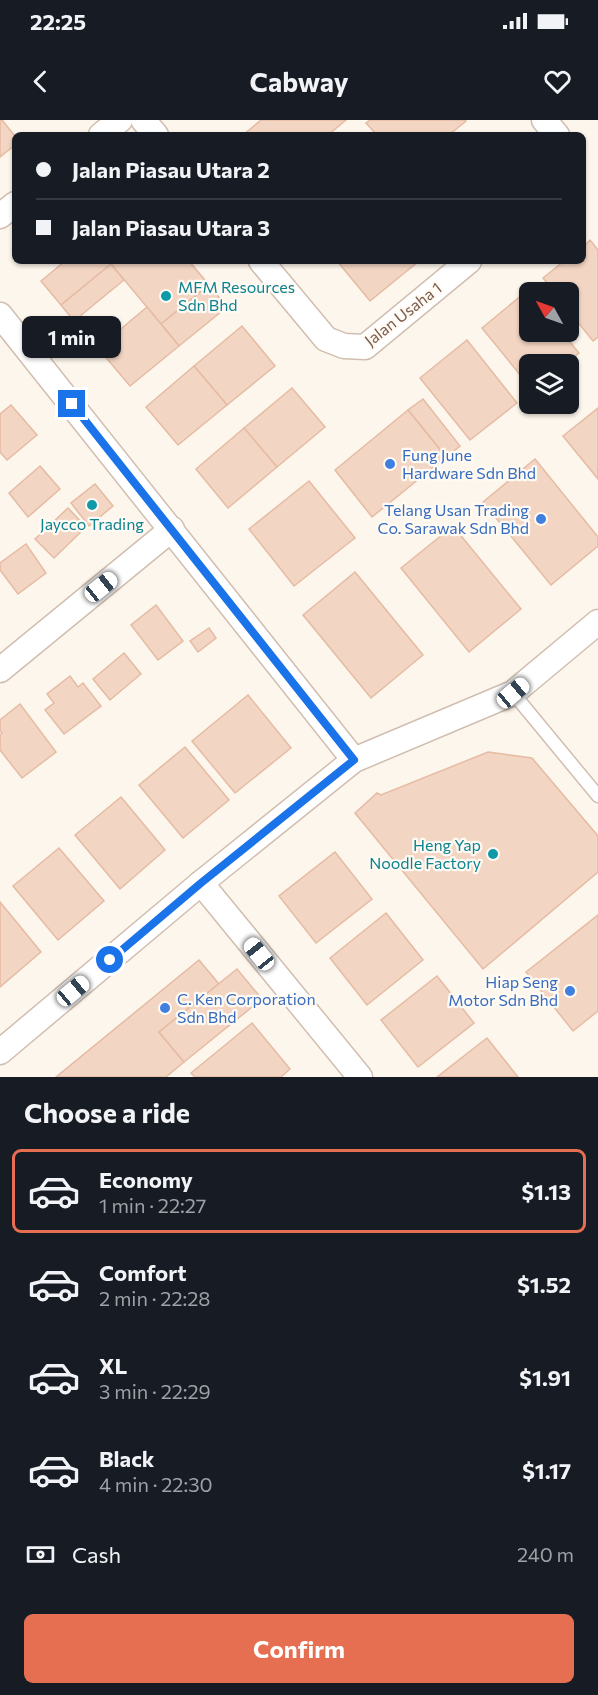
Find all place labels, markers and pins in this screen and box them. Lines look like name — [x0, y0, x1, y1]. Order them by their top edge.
place label: MFM Resources Sdn Bhd — [178, 277, 295, 314]
marker: MFM Resources Sdn Bhd — [159, 289, 173, 303]
place label: Fung June Hardware Sdn Bhd — [402, 445, 536, 482]
marker: Fung June Hardware Sdn Bhd — [383, 457, 397, 471]
marker: Jaycco Trading — [85, 498, 99, 512]
place label: Telang Usan Trading Co. Sarawak Sdn Bhd — [378, 500, 529, 537]
marker: Telang Usan Trading Co. Sarawak Sdn Bhd — [534, 512, 548, 526]
place label: Jaycco Trading — [40, 514, 144, 533]
place label: Heng Yap Noodle Factory — [369, 835, 481, 872]
marker: Heng Yap Noodle Factory — [486, 847, 500, 861]
place label: Hiap Seng Motor Sdn Bhd — [448, 972, 558, 1009]
marker: Hiap Seng Motor Sdn Bhd — [563, 984, 577, 998]
place label: C. Ken Corporation Sdn Bhd — [177, 989, 316, 1026]
marker: C. Ken Corporation Sdn Bhd — [158, 1001, 172, 1015]

